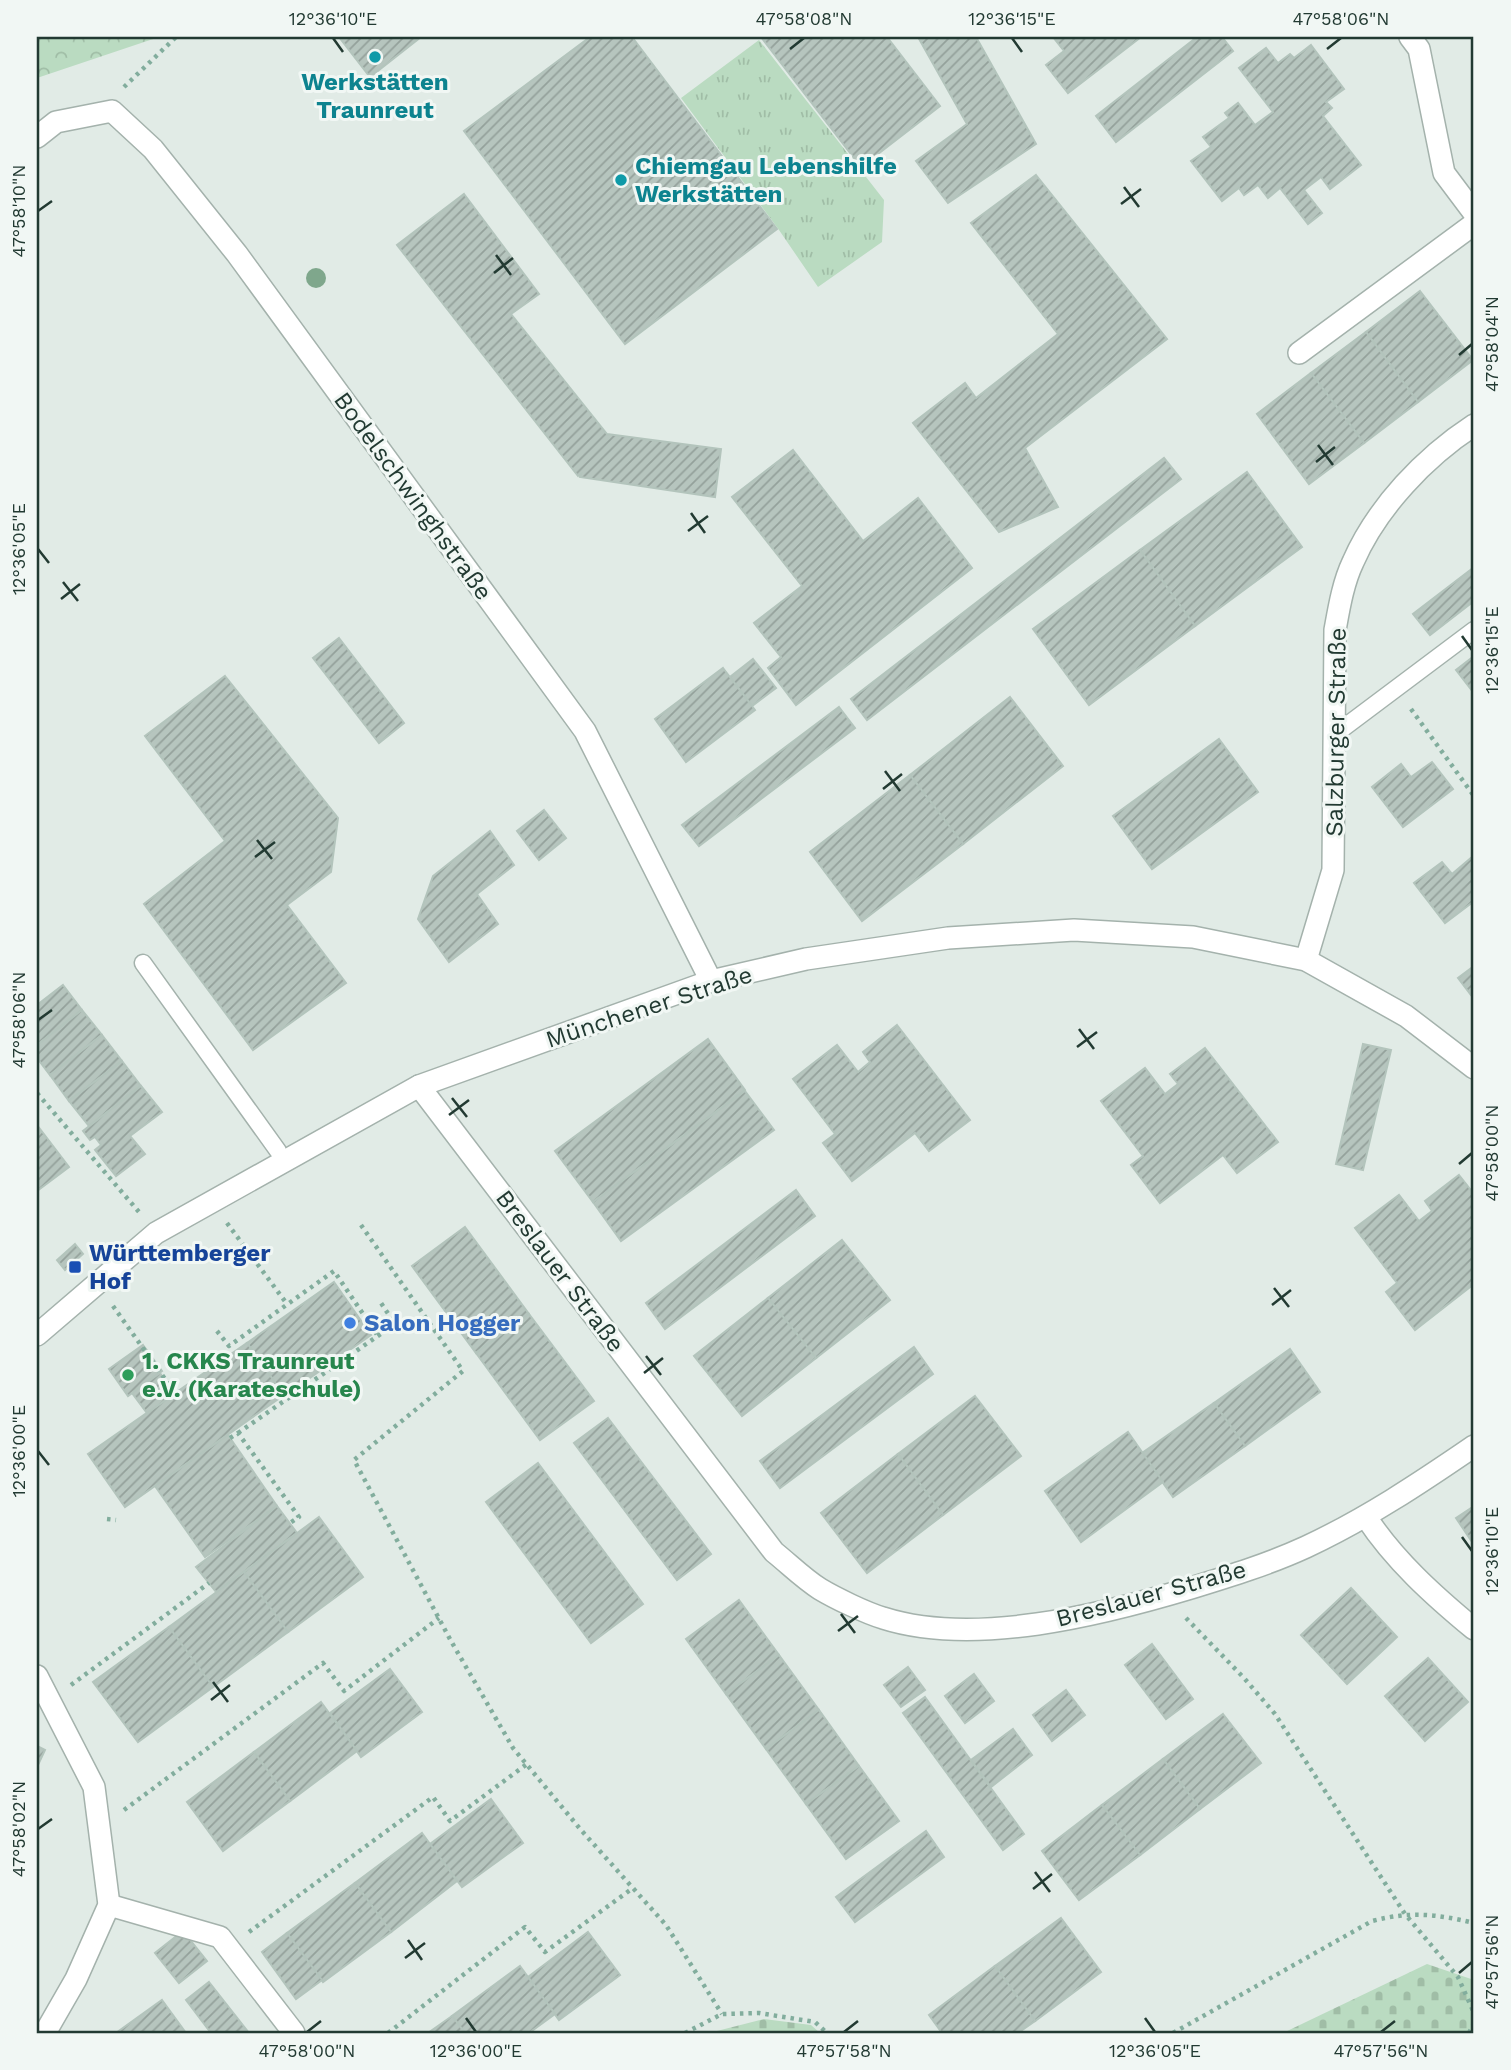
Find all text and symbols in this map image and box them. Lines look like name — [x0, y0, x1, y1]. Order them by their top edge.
text: 12°36'10"E — [289, 8, 377, 29]
text: 47°58'08"N — [755, 8, 853, 29]
text: 12°36'15"E — [968, 8, 1056, 29]
text: 47°58'06"N — [1293, 8, 1389, 29]
marker: Werkstätten Traunreut — [367, 49, 383, 65]
place label: Werkstätten Traunreut — [301, 68, 449, 124]
place label: Chiemgau Lebenshilfe Werkstätten — [635, 152, 897, 208]
text: 47°58'10"N — [8, 165, 29, 257]
marker: Chiemgau Lebenshilfe Werkstätten — [613, 172, 629, 188]
text: 47°58'04"N — [1481, 296, 1502, 392]
street label: Bodelschwinghstraße — [328, 386, 498, 606]
text: 12°36'05"E — [8, 503, 29, 595]
text: 12°36'15"E — [1481, 606, 1502, 694]
street label: Salzburger Straße — [1320, 627, 1352, 837]
street label: Münchener Straße — [542, 960, 756, 1054]
text: 47°58'06"N — [8, 972, 29, 1068]
text: 47°58'00"N — [1481, 1104, 1502, 1202]
street label: Breslauer Straße — [490, 1184, 630, 1358]
place label: Württemberger Hof — [89, 1239, 271, 1295]
marker: Württemberger Hof — [67, 1259, 83, 1275]
place label: Salon Hogger — [364, 1309, 521, 1337]
marker: Salon Hogger — [342, 1315, 358, 1331]
place label: 1. CKKS Traunreut e.V. (Karateschule) — [142, 1347, 362, 1403]
marker: 1. CKKS Traunreut e.V. (Karateschule) — [120, 1367, 136, 1383]
text: 12°36'00"E — [8, 1405, 29, 1497]
text: 12°36'10"E — [1481, 1507, 1502, 1595]
street label: Breslauer Straße — [1053, 1555, 1249, 1633]
text: 47°58'02"N — [8, 1781, 29, 1877]
text: 47°57'56"N — [1481, 1914, 1502, 2010]
text: 47°58'00"N — [258, 2040, 356, 2061]
text: 12°36'00"E — [430, 2040, 522, 2061]
text: 47°57'58"N — [796, 2040, 892, 2061]
text: 12°36'05"E — [1109, 2040, 1201, 2061]
text: 47°57'56"N — [1333, 2040, 1429, 2061]

